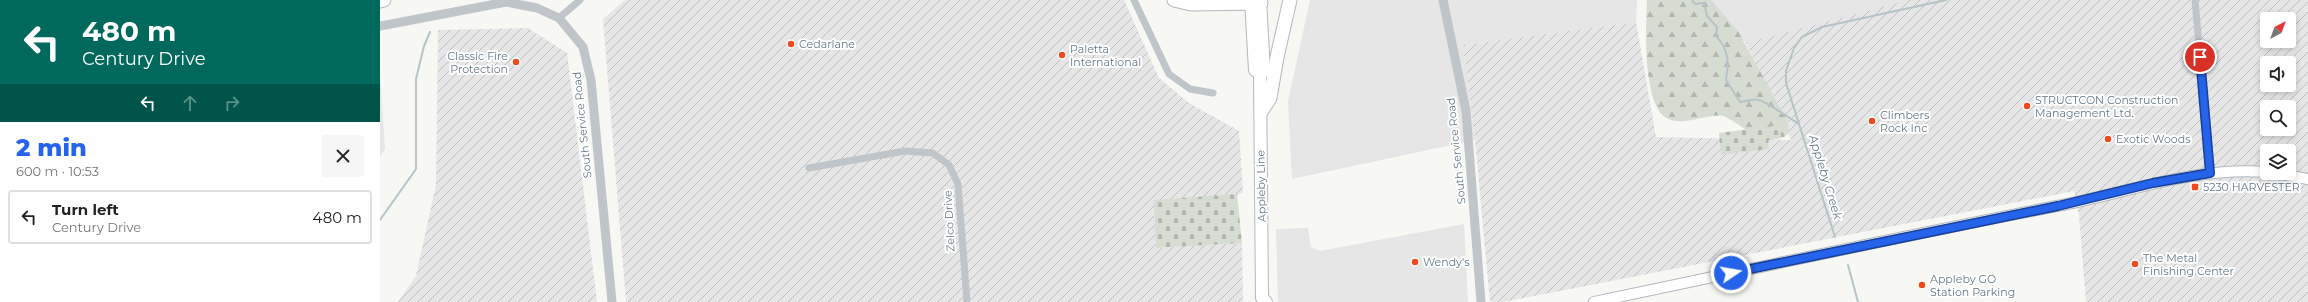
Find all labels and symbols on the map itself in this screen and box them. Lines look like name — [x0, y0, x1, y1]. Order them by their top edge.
north arrow — [2260, 12, 2296, 48]
place label: Cedarlane — [799, 37, 855, 51]
marker: Cedarlane — [786, 39, 796, 49]
pin — [2183, 40, 2217, 74]
place label: Paletta International — [1070, 42, 1141, 69]
place label: Classic Fire Protection — [447, 49, 508, 76]
marker: Paletta International — [1057, 50, 1067, 60]
marker: Classic Fire Protection — [511, 57, 521, 67]
street label: South Service Road — [569, 71, 595, 179]
place label: STRUCTCON Construction Management Ltd. — [2035, 93, 2178, 120]
street label: South Service Road — [1443, 97, 1469, 205]
marker: STRUCTCON Construction Management Ltd. — [2022, 101, 2032, 111]
place label: Climbers Rock Inc — [1880, 108, 1930, 135]
marker: Climbers Rock Inc — [1867, 116, 1877, 126]
water label: Appleby Creek — [1806, 132, 1846, 222]
place label: Exotic Woods — [2116, 132, 2191, 146]
marker: Exotic Woods — [2103, 134, 2113, 144]
street label: Appleby Line — [1253, 150, 1269, 222]
place label: 5230 HARVESTER — [2203, 180, 2300, 194]
marker: 5230 HARVESTER — [2190, 182, 2200, 192]
street label: Zelco Drive — [940, 190, 958, 252]
place label: The Metal Finishing Center — [2143, 251, 2234, 278]
position arrow — [1710, 252, 1752, 294]
place label: Wendy's — [1423, 255, 1470, 269]
marker: Wendy's — [1410, 257, 1420, 267]
marker: The Metal Finishing Center — [2130, 259, 2140, 269]
place label: Appleby GO Station Parking — [1930, 272, 2015, 299]
marker: Appleby GO Station Parking — [1917, 280, 1927, 290]

